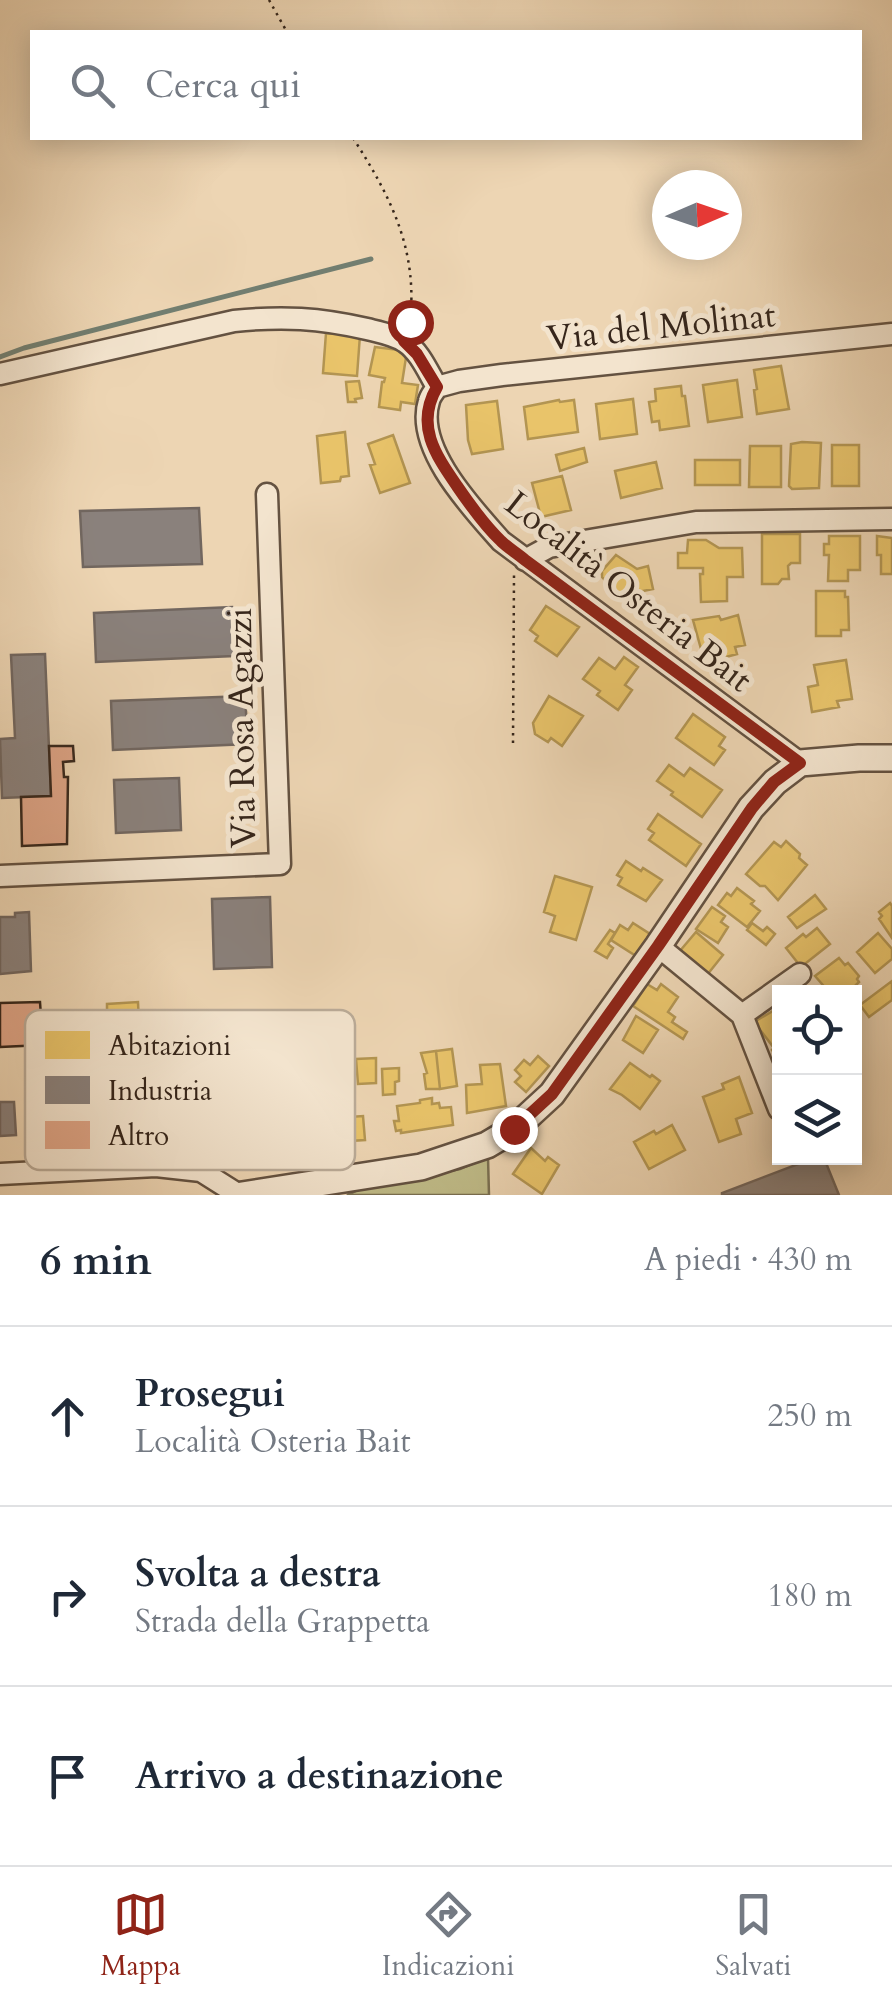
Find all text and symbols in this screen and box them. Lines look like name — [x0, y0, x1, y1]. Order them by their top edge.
search box — [30, 30, 862, 140]
icon: search — [65, 58, 120, 113]
text: Cerca qui — [145, 59, 301, 111]
north arrow — [652, 170, 742, 260]
street label: Via del Molinat — [544, 291, 778, 363]
route start — [388, 300, 434, 346]
street label: Località Osteria Bait — [495, 480, 762, 703]
street label: Via Rosa Agazzi — [216, 607, 268, 849]
map controls — [772, 985, 862, 1165]
button: locate — [772, 985, 862, 1075]
legend — [25, 1010, 355, 1170]
text: Abitazioni — [108, 1027, 231, 1065]
text: Industria — [108, 1072, 212, 1110]
button: layers — [772, 1075, 862, 1165]
route end — [492, 1107, 538, 1153]
text: Altro — [108, 1117, 169, 1155]
text: 6 min — [40, 1232, 152, 1289]
text: A piedi · 430 m — [644, 1238, 852, 1282]
text: Prosegui — [135, 1368, 285, 1420]
icon: ahead — [40, 1389, 95, 1444]
text: 250 m — [767, 1394, 852, 1438]
text: Località Osteria Bait — [135, 1420, 411, 1464]
text: Svolta a destra — [135, 1548, 381, 1600]
icon: right — [40, 1569, 95, 1624]
text: 180 m — [767, 1574, 852, 1618]
text: Strada della Grappetta — [135, 1600, 430, 1644]
icon: arrive — [40, 1749, 95, 1804]
text: Arrivo a destinazione — [135, 1750, 504, 1802]
tab: Mappa — [100, 1887, 181, 1985]
tab: Indicazioni — [382, 1887, 514, 1985]
tab: Salvati — [715, 1887, 791, 1985]

